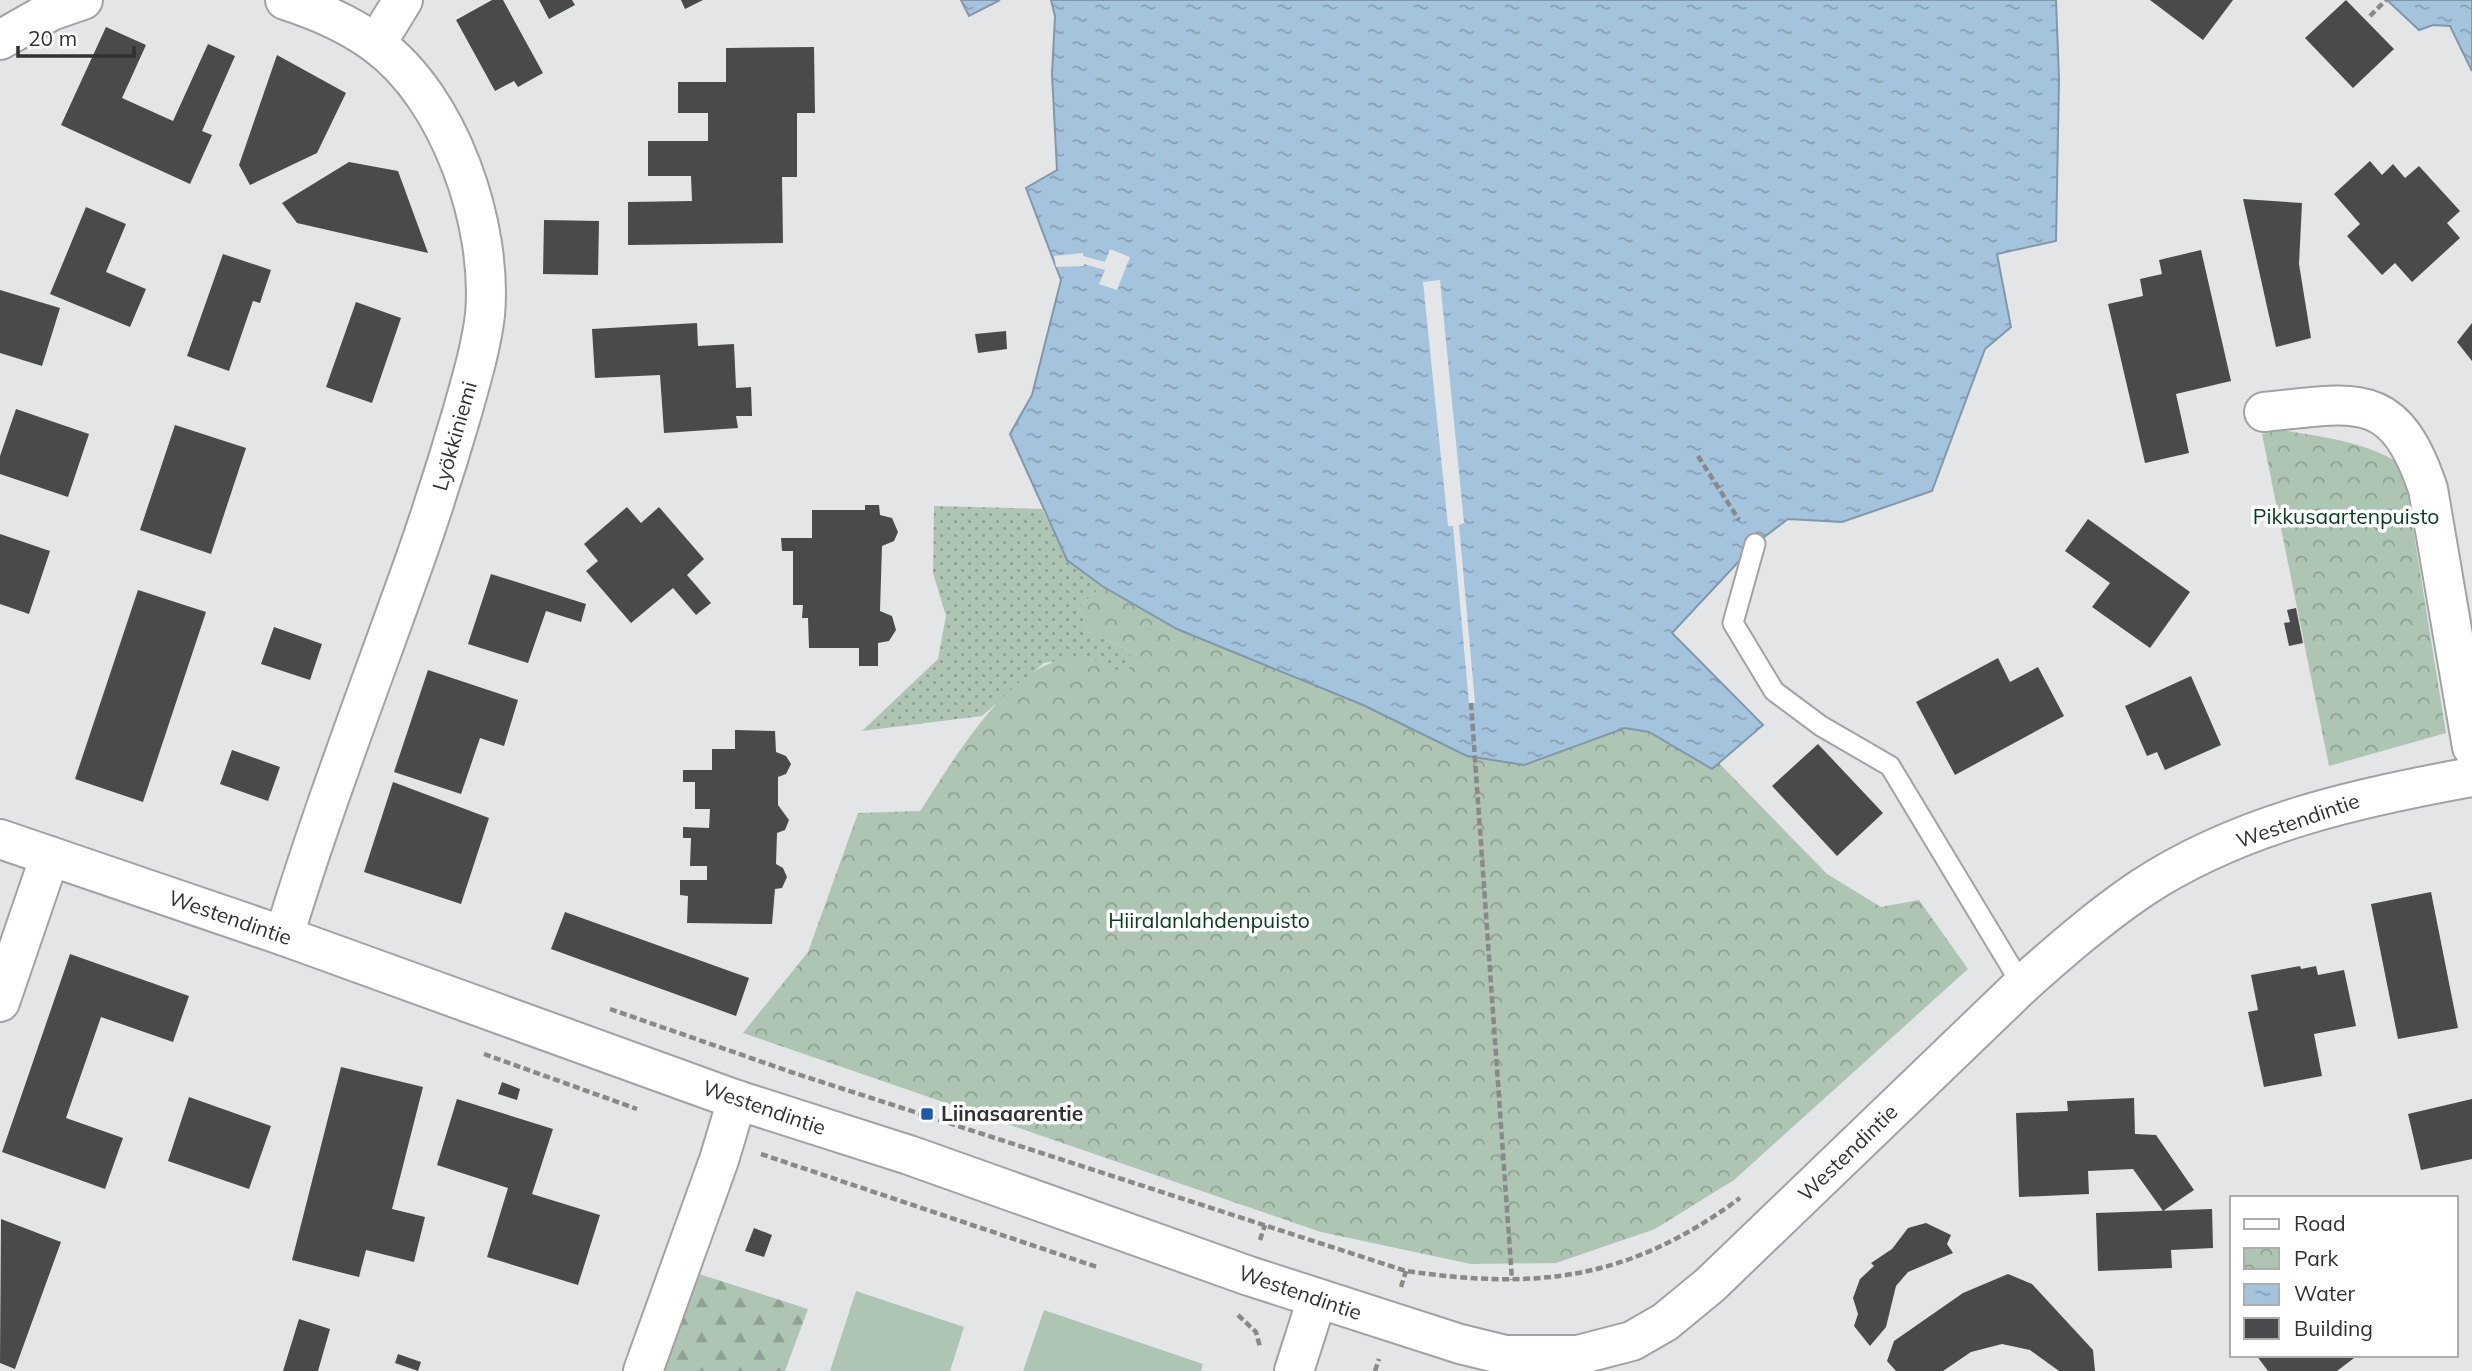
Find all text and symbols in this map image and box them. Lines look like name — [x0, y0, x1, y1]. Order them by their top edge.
scale bar — [18, 14, 133, 58]
text: 20 m — [28, 25, 77, 51]
street label: Lyökkiniemi — [426, 378, 482, 493]
park label: Pikkusaartenpuisto — [2253, 503, 2439, 529]
street label: Westendintie — [2233, 787, 2363, 853]
street label: Westendintie — [165, 884, 295, 950]
park label: Hiiralanlahdenpuisto — [1108, 907, 1310, 933]
street label: Westendintie — [699, 1074, 829, 1140]
street label: Westendintie — [1792, 1098, 1903, 1206]
place label: Liinasaarentie — [941, 1100, 1083, 1126]
marker: Liinasaarentie — [919, 1106, 935, 1122]
legend — [2230, 1196, 2458, 1357]
text: Road — [2294, 1210, 2345, 1236]
text: Park — [2294, 1245, 2338, 1271]
street label: Westendintie — [1235, 1259, 1365, 1325]
text: Water — [2294, 1280, 2355, 1306]
text: Building — [2294, 1315, 2373, 1341]

